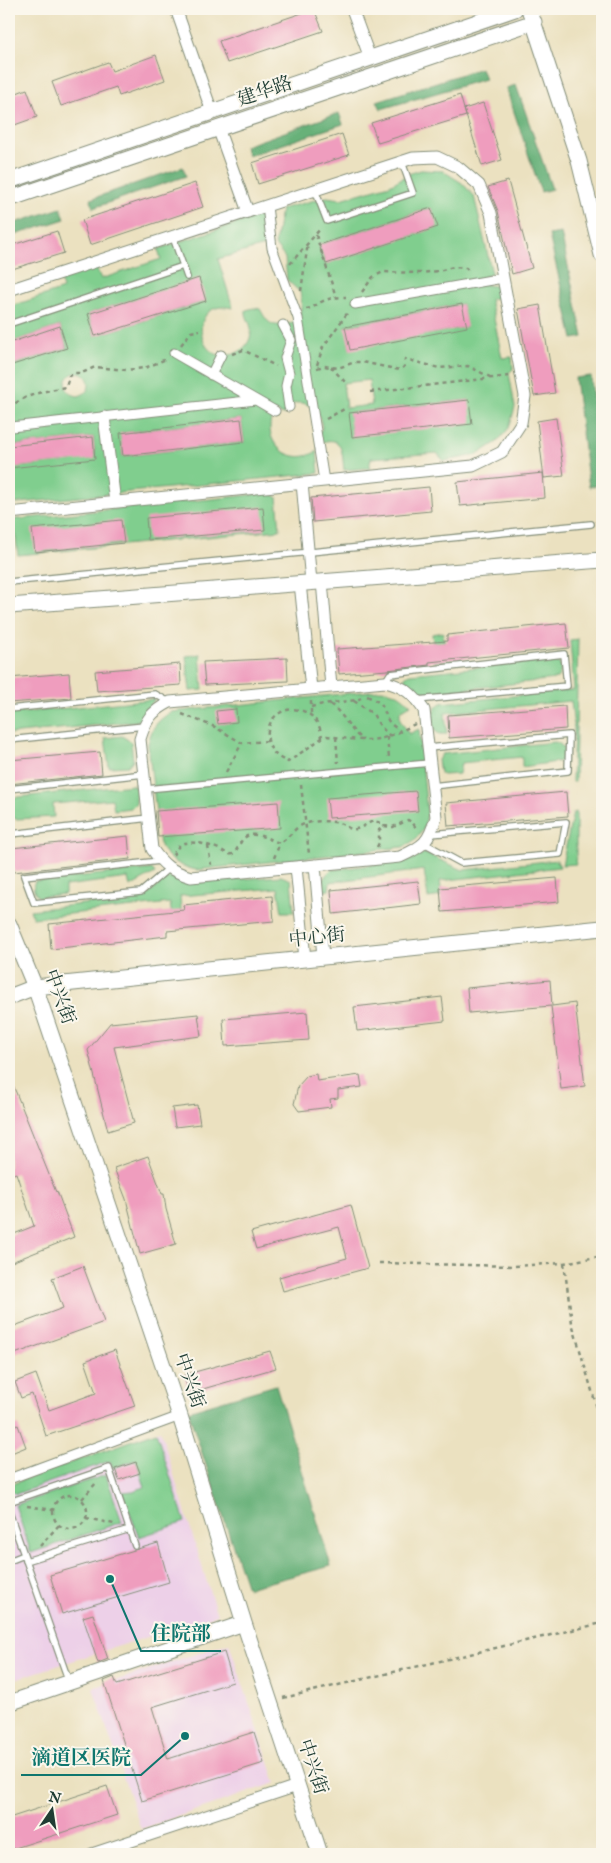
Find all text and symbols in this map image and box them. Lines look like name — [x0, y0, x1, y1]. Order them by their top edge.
street label: 建华路 — [234, 71, 296, 113]
street label: 中心街 — [287, 923, 347, 953]
street label: 中兴街 — [38, 966, 80, 1028]
street label: 中兴街 — [168, 1350, 210, 1412]
callout: 住院部 — [141, 1616, 221, 1651]
text: 住院部 — [151, 1622, 211, 1647]
street label: 中兴街 — [292, 1736, 332, 1798]
callout: 滴道区医院 — [21, 1740, 141, 1775]
text: 滴道区医院 — [31, 1746, 131, 1771]
north arrow — [28, 1786, 78, 1836]
text: N — [46, 1788, 63, 1808]

